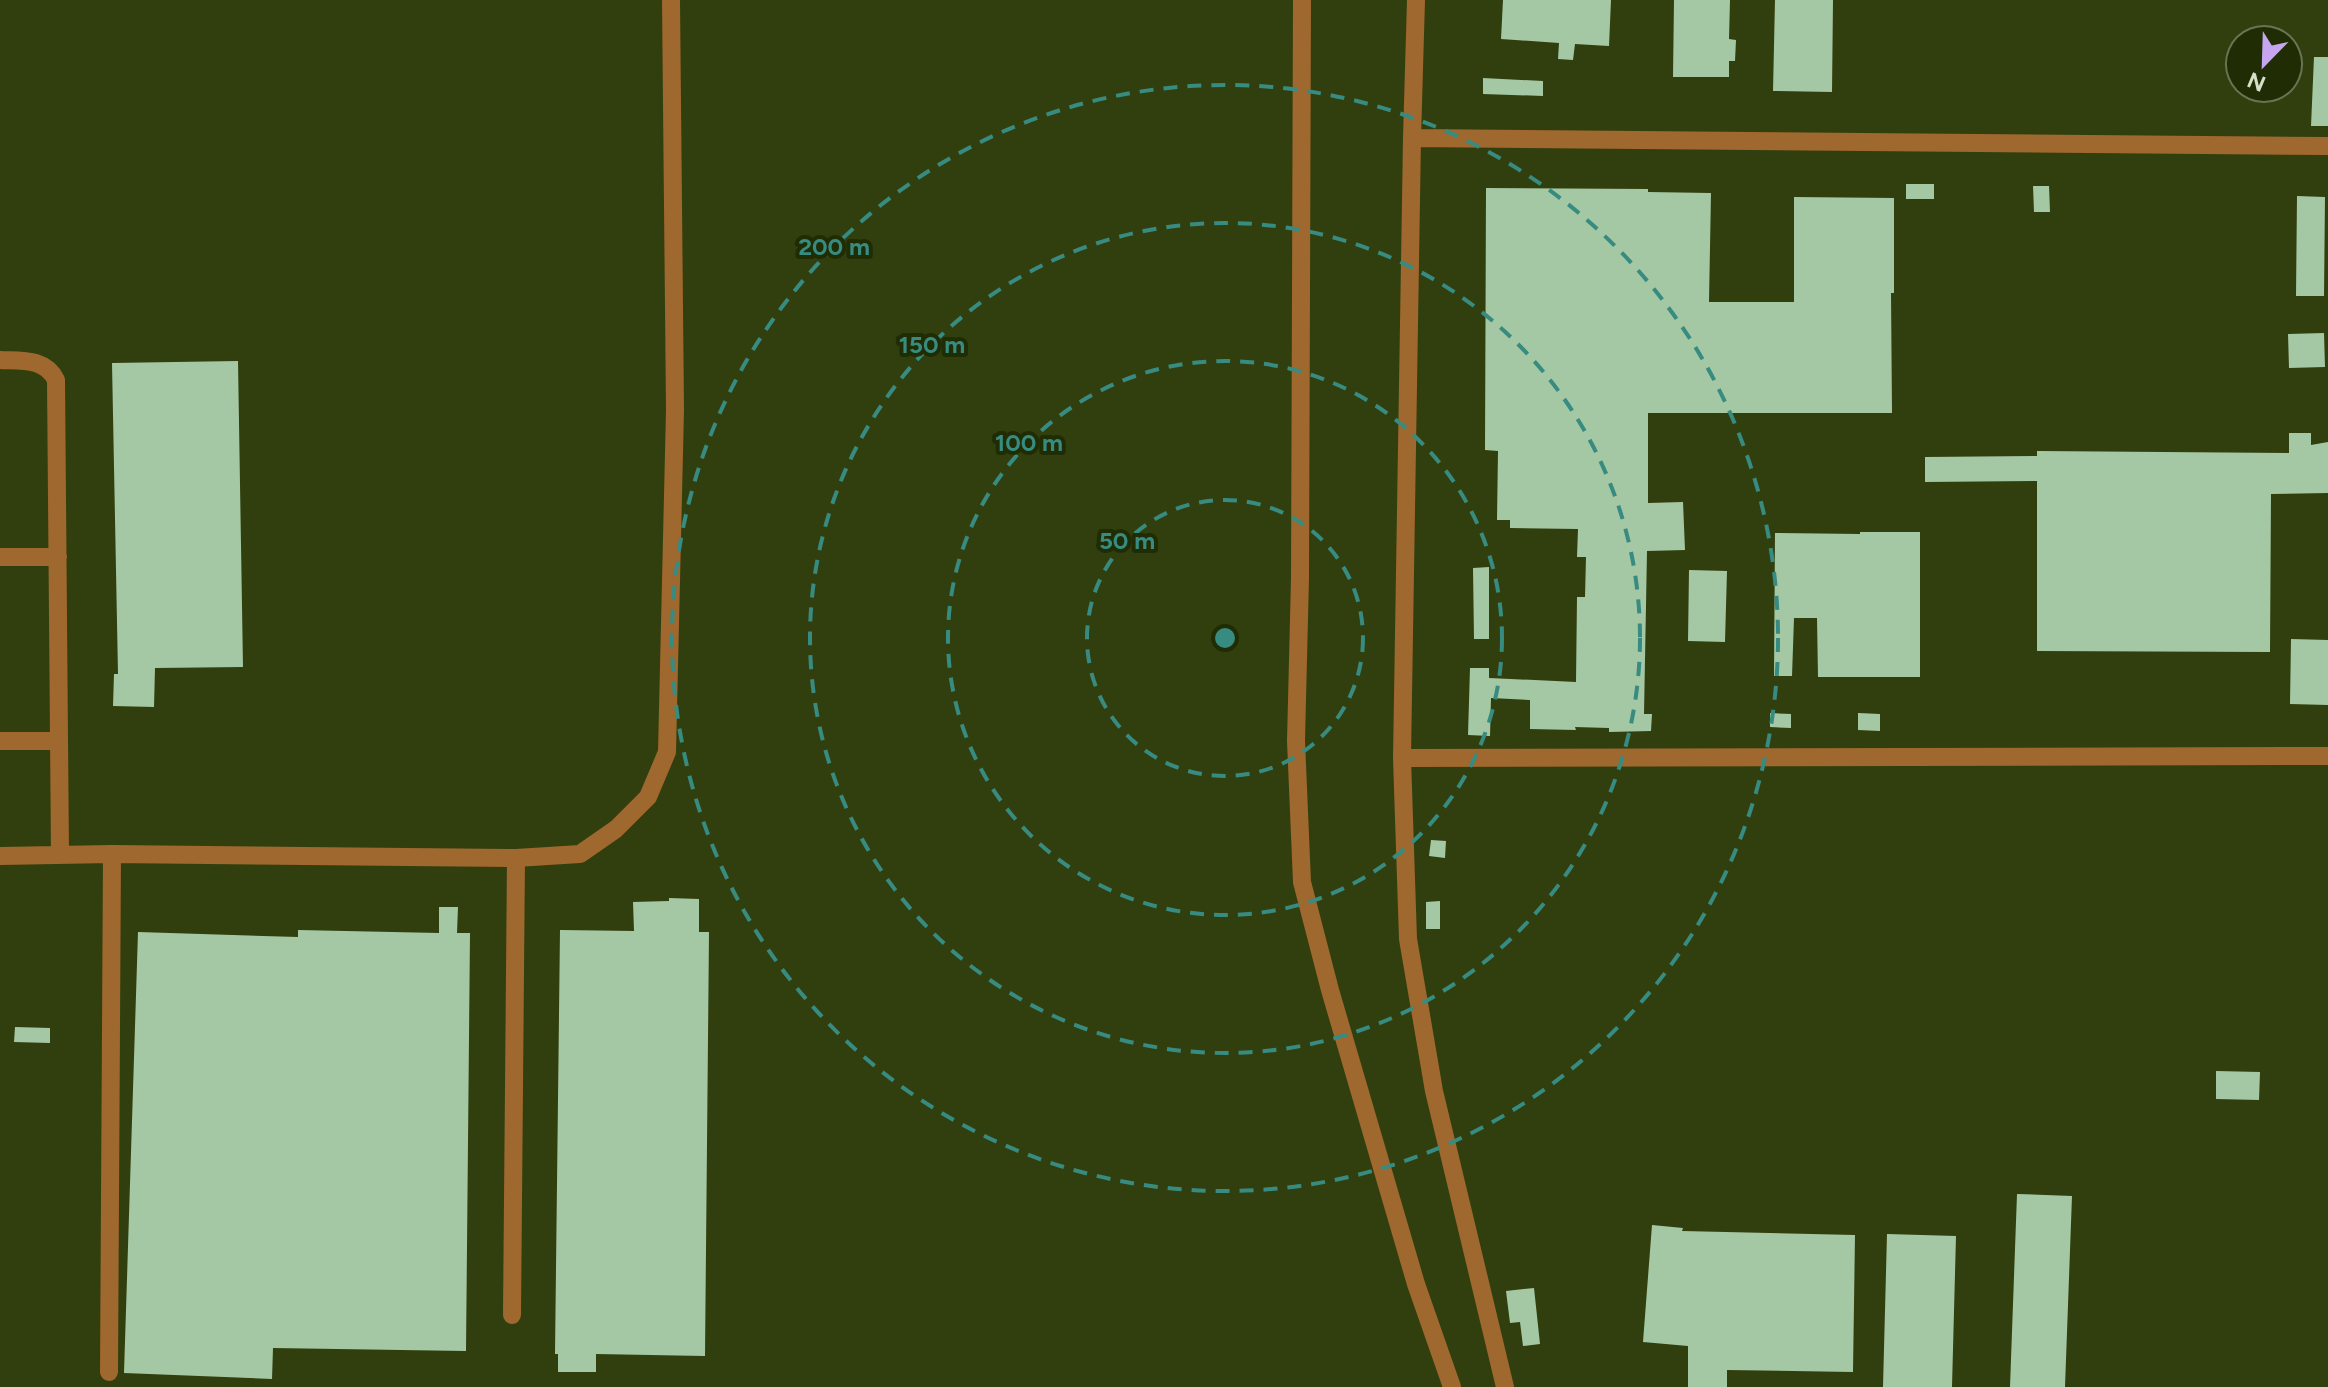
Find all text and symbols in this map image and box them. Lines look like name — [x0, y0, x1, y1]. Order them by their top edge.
north arrow — [2224, 24, 2304, 104]
text: N — [2243, 66, 2269, 98]
text: 200 m — [798, 232, 870, 261]
text: 150 m — [899, 330, 965, 359]
text: 100 m — [995, 428, 1063, 457]
text: 50 m — [1099, 526, 1155, 555]
centre of rings — [1211, 624, 1239, 652]

